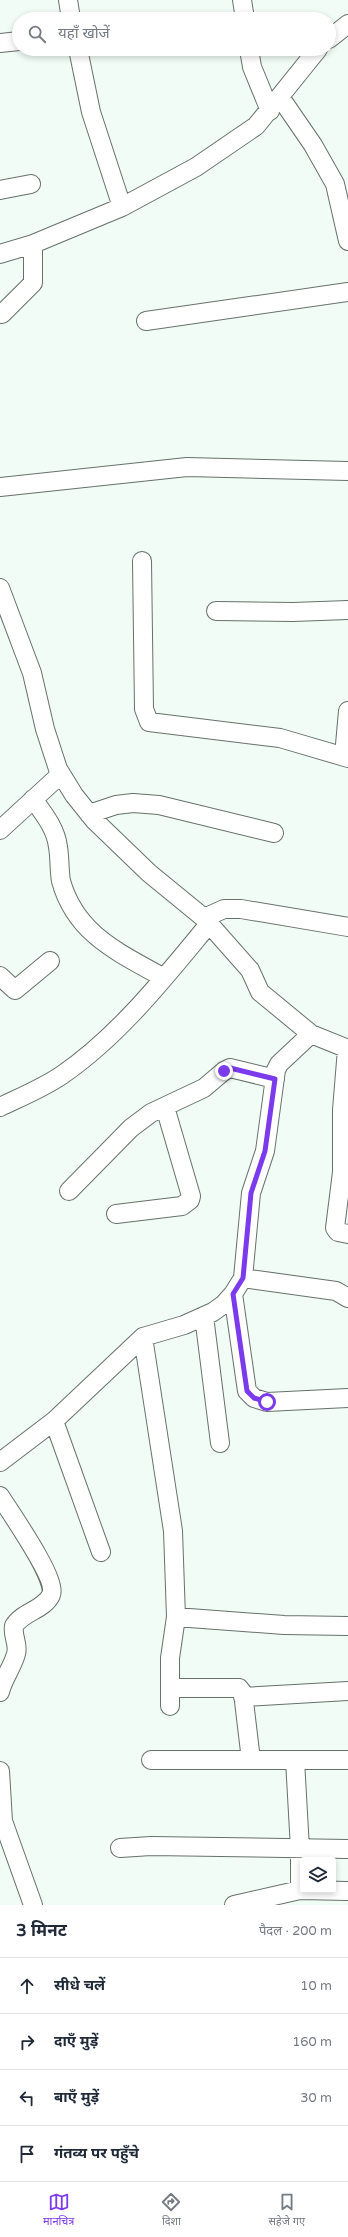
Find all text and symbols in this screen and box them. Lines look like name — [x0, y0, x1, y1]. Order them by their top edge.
search box — [12, 12, 336, 56]
icon: search — [26, 23, 48, 45]
text: यहाँ खोजें — [58, 24, 110, 42]
route end — [215, 1062, 233, 1080]
route start — [258, 1393, 276, 1411]
map controls — [300, 1857, 336, 1893]
button: layers — [300, 1857, 336, 1893]
text: 3 मिनट — [16, 1920, 67, 1941]
text: पैदल · 200 m — [259, 1923, 332, 1939]
icon: ahead — [16, 1975, 38, 1997]
text: सीधे चलें — [54, 1976, 105, 1994]
text: 10 m — [300, 1978, 332, 1994]
icon: right — [16, 2031, 38, 2053]
text: दाएँ मुड़ें — [54, 2032, 98, 2050]
text: 160 m — [292, 2034, 332, 2050]
icon: left — [16, 2087, 38, 2109]
text: बाएँ मुड़ें — [54, 2088, 99, 2106]
text: 30 m — [300, 2090, 332, 2106]
icon: arrive — [16, 2143, 38, 2165]
text: गंतव्य पर पहुँचे — [54, 2144, 139, 2162]
tab: मानचित्र — [43, 2191, 74, 2229]
tab: दिशा — [160, 2191, 182, 2229]
tab: सहेजे गए — [268, 2191, 305, 2229]

